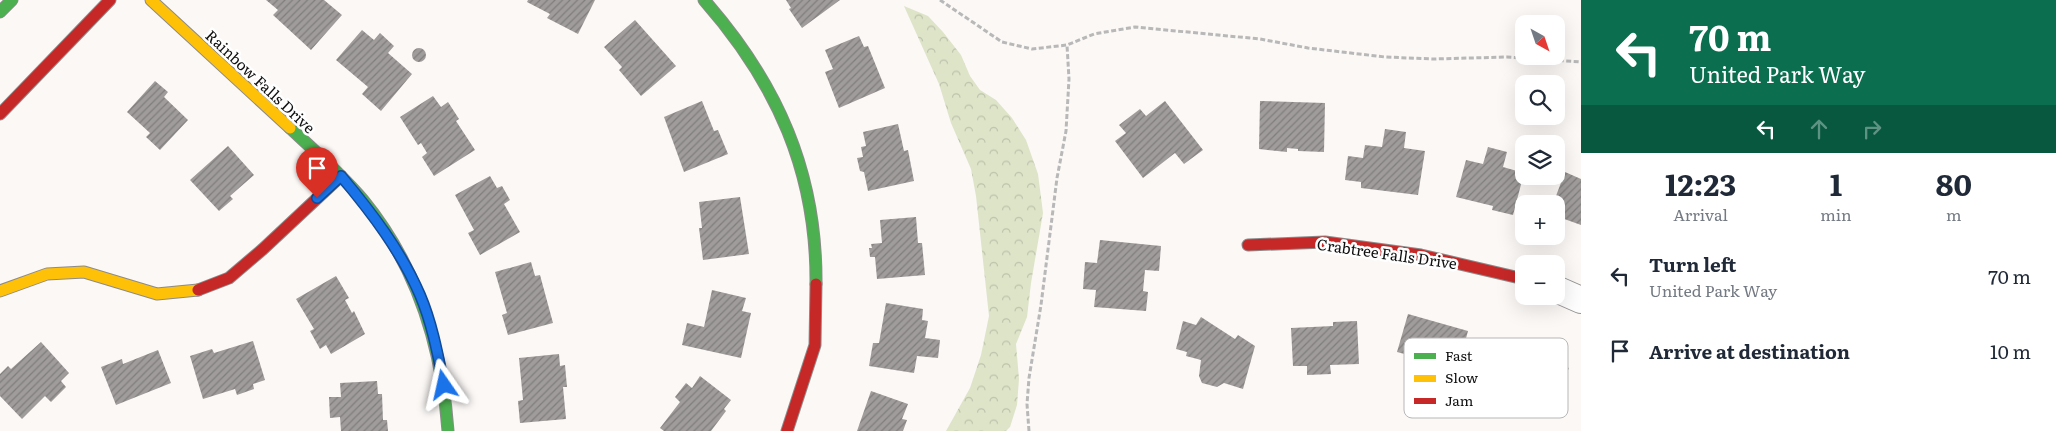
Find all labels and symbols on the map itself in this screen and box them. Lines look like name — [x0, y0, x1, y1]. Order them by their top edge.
north arrow — [1515, 15, 1565, 65]
street label: Rainbow Falls Drive — [201, 24, 321, 138]
pin — [296, 147, 338, 198]
street label: Crabtree Falls Drive — [1315, 232, 1459, 274]
legend — [1404, 338, 1568, 418]
text: Fast — [1445, 345, 1473, 365]
position arrow — [417, 358, 469, 410]
text: Slow — [1445, 367, 1478, 387]
text: Jam — [1445, 390, 1474, 410]

